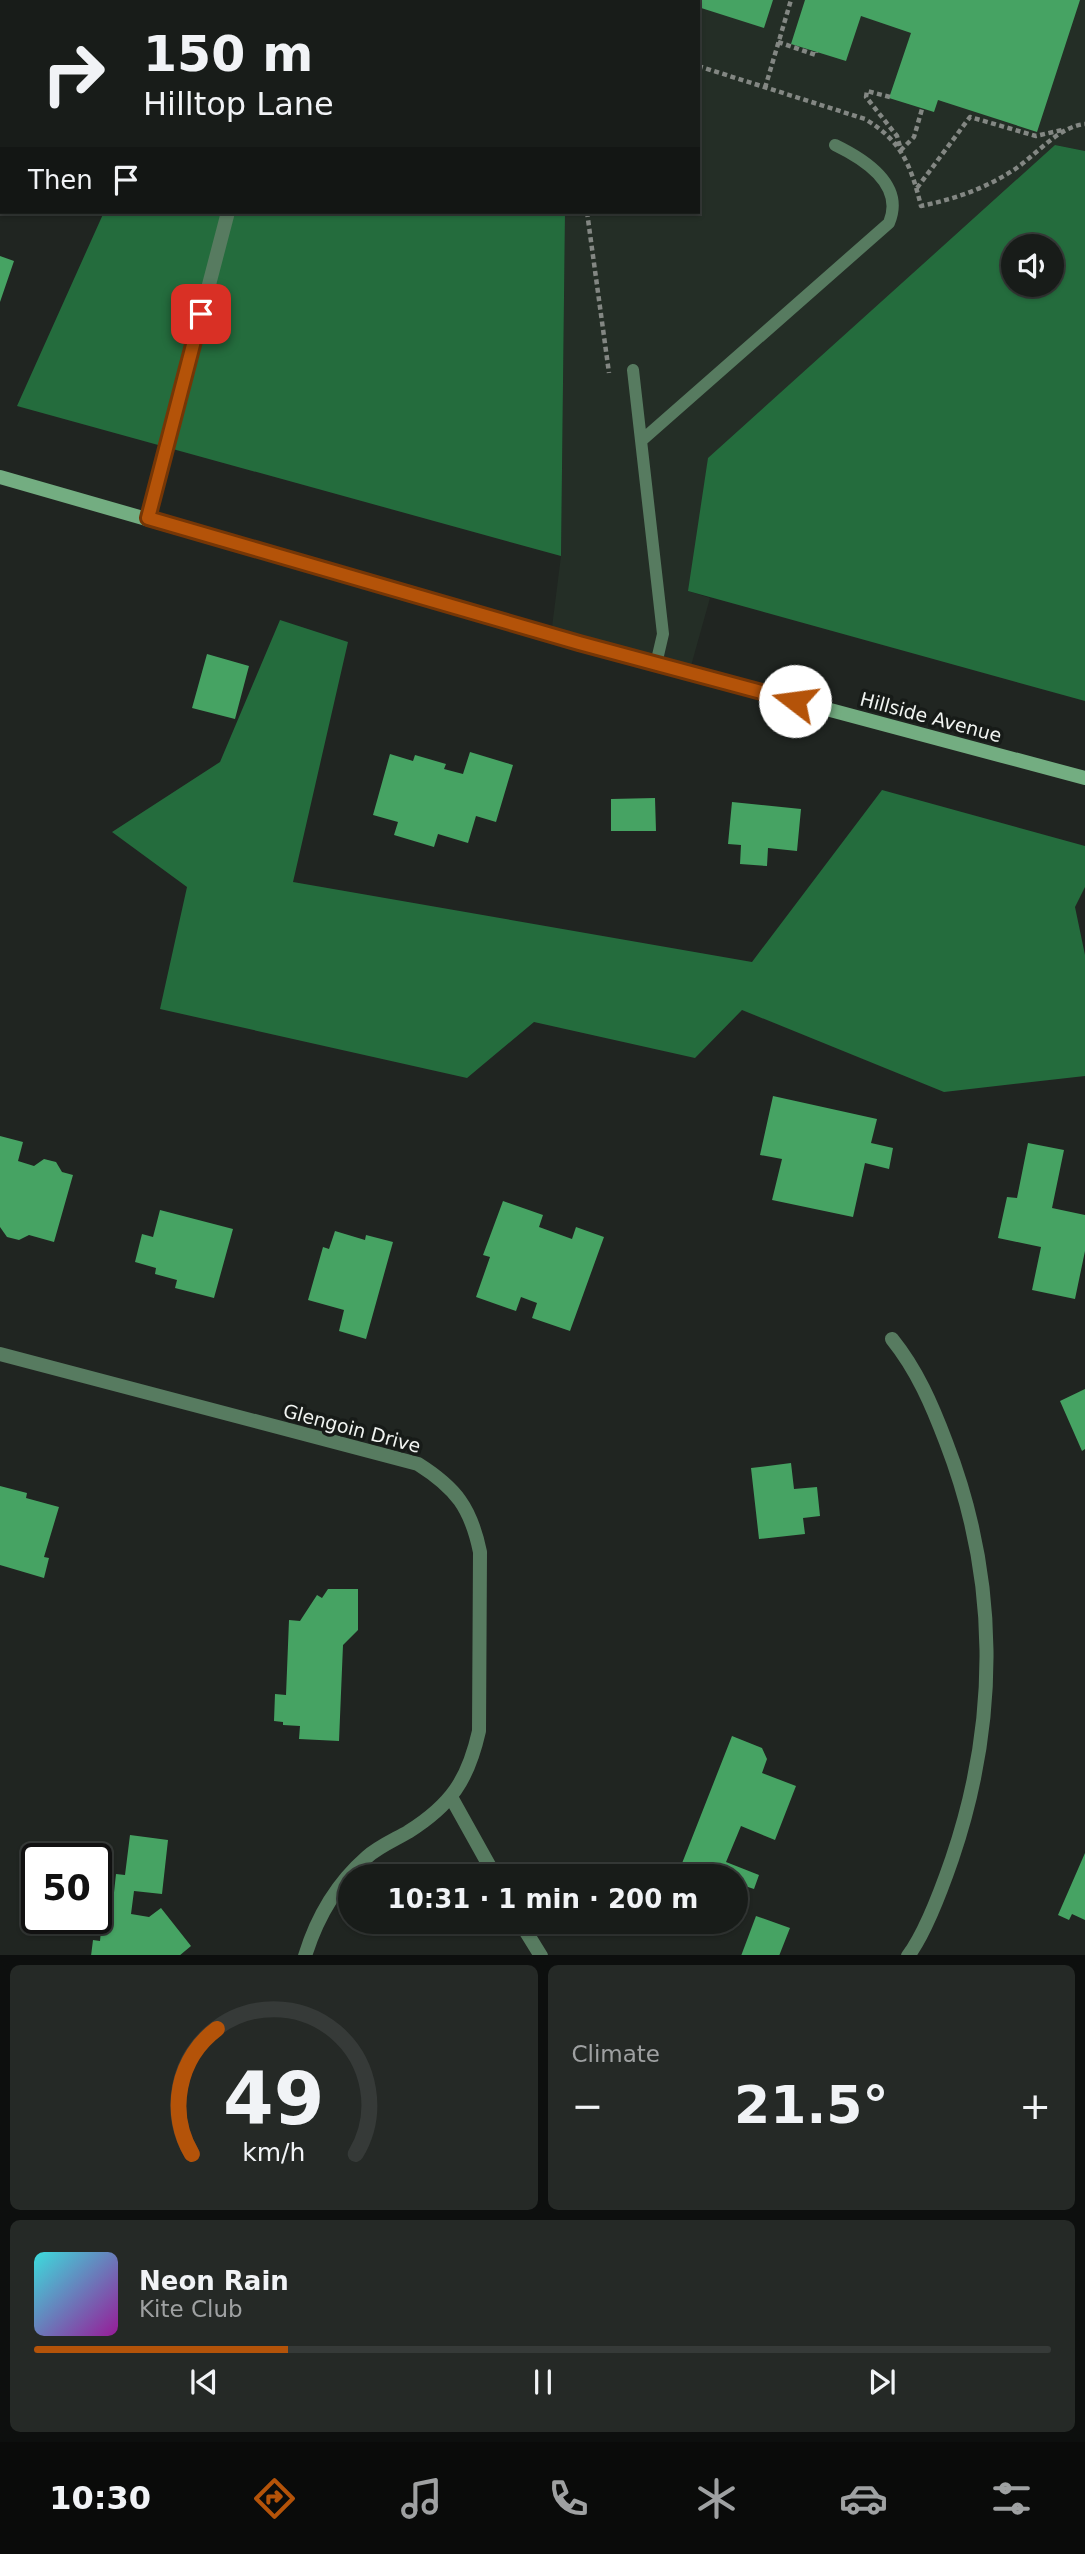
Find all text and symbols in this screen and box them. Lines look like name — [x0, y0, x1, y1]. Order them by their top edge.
text: 150 m — [143, 26, 313, 83]
icon: right — [28, 28, 119, 119]
text: Hilltop Lane — [143, 85, 334, 123]
icon: arrive — [107, 161, 145, 199]
text: Then — [28, 165, 93, 195]
map controls — [1001, 234, 1064, 297]
button: sound — [1001, 234, 1064, 297]
pin — [171, 284, 231, 344]
icon: arrive — [182, 295, 220, 333]
position arrow — [758, 664, 832, 738]
street label: Hillside Avenue — [858, 688, 1004, 746]
street label: Glengoin Drive — [281, 1399, 423, 1457]
speed limit sign: 50 — [21, 1843, 112, 1934]
text: 10:31 · 1 min · 200 m — [388, 1884, 698, 1914]
text: Climate — [572, 2041, 660, 2067]
text: 49 — [223, 2056, 324, 2141]
text: 21.5° — [734, 2075, 888, 2135]
text: − — [572, 2084, 603, 2128]
text: + — [1019, 2084, 1051, 2128]
text: km/h — [242, 2137, 305, 2166]
text: Neon Rain — [139, 2266, 289, 2296]
text: Kite Club — [139, 2296, 243, 2322]
icon: previous — [185, 2363, 223, 2401]
icon: pause — [524, 2363, 562, 2401]
icon: next — [863, 2363, 901, 2401]
icon: directions — [250, 2474, 299, 2523]
icon: music — [397, 2474, 446, 2523]
icon: phone — [544, 2474, 593, 2523]
icon: climate — [692, 2474, 741, 2523]
icon: car — [839, 2474, 888, 2523]
icon: filters — [987, 2474, 1036, 2523]
text: 10:30 — [49, 2479, 151, 2517]

